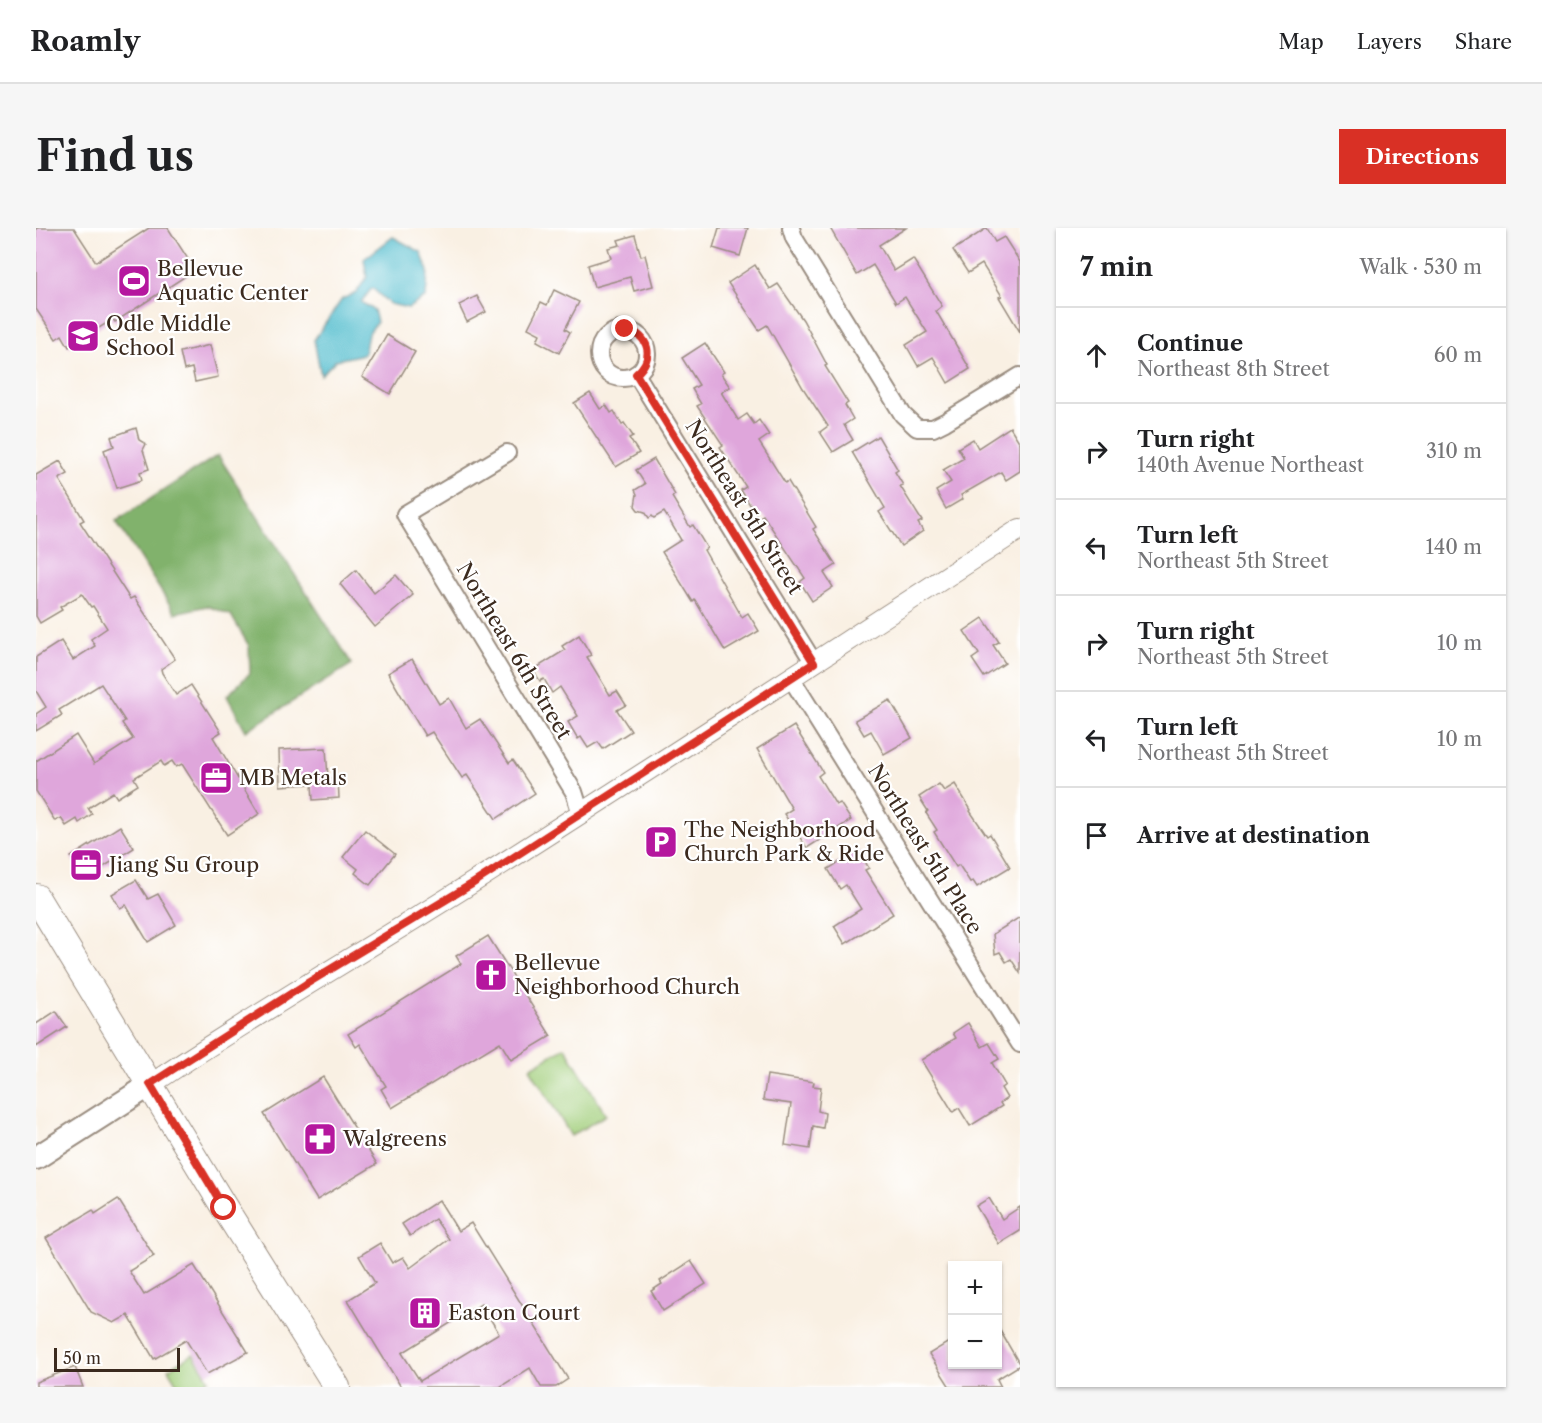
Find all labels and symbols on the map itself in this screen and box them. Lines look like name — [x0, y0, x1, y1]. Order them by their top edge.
place label: Bellevue Aquatic Center — [156, 256, 309, 305]
sports icon: Bellevue Aquatic Center — [116, 263, 152, 299]
place label: Odle Middle School — [106, 311, 231, 360]
route end — [611, 315, 637, 341]
school or university icon: Odle Middle School — [65, 318, 101, 354]
street label: Northeast 5th Street — [681, 415, 809, 599]
street label: Northeast 6th Street — [452, 558, 577, 744]
street label: Northeast 5th Place — [863, 759, 988, 938]
office icon: MB Metals — [198, 760, 234, 796]
place label: MB Metals — [239, 765, 347, 790]
place label: The Neighborhood Church Park & Ride — [684, 817, 884, 866]
parking icon: The Neighborhood Church Park & Ride — [643, 824, 679, 860]
office icon: Jiang Su Group — [68, 847, 104, 883]
place label: Jiang Su Group — [106, 852, 259, 877]
place label: Bellevue Neighborhood Church — [514, 950, 740, 999]
church icon: Bellevue Neighborhood Church — [473, 957, 509, 993]
pharmacy icon: Walgreens — [302, 1121, 338, 1157]
place label: Walgreens — [342, 1126, 447, 1151]
route start — [210, 1194, 236, 1220]
building icon: Easton Court — [407, 1295, 443, 1331]
place label: Easton Court — [448, 1300, 580, 1325]
scale bar — [54, 1345, 180, 1372]

